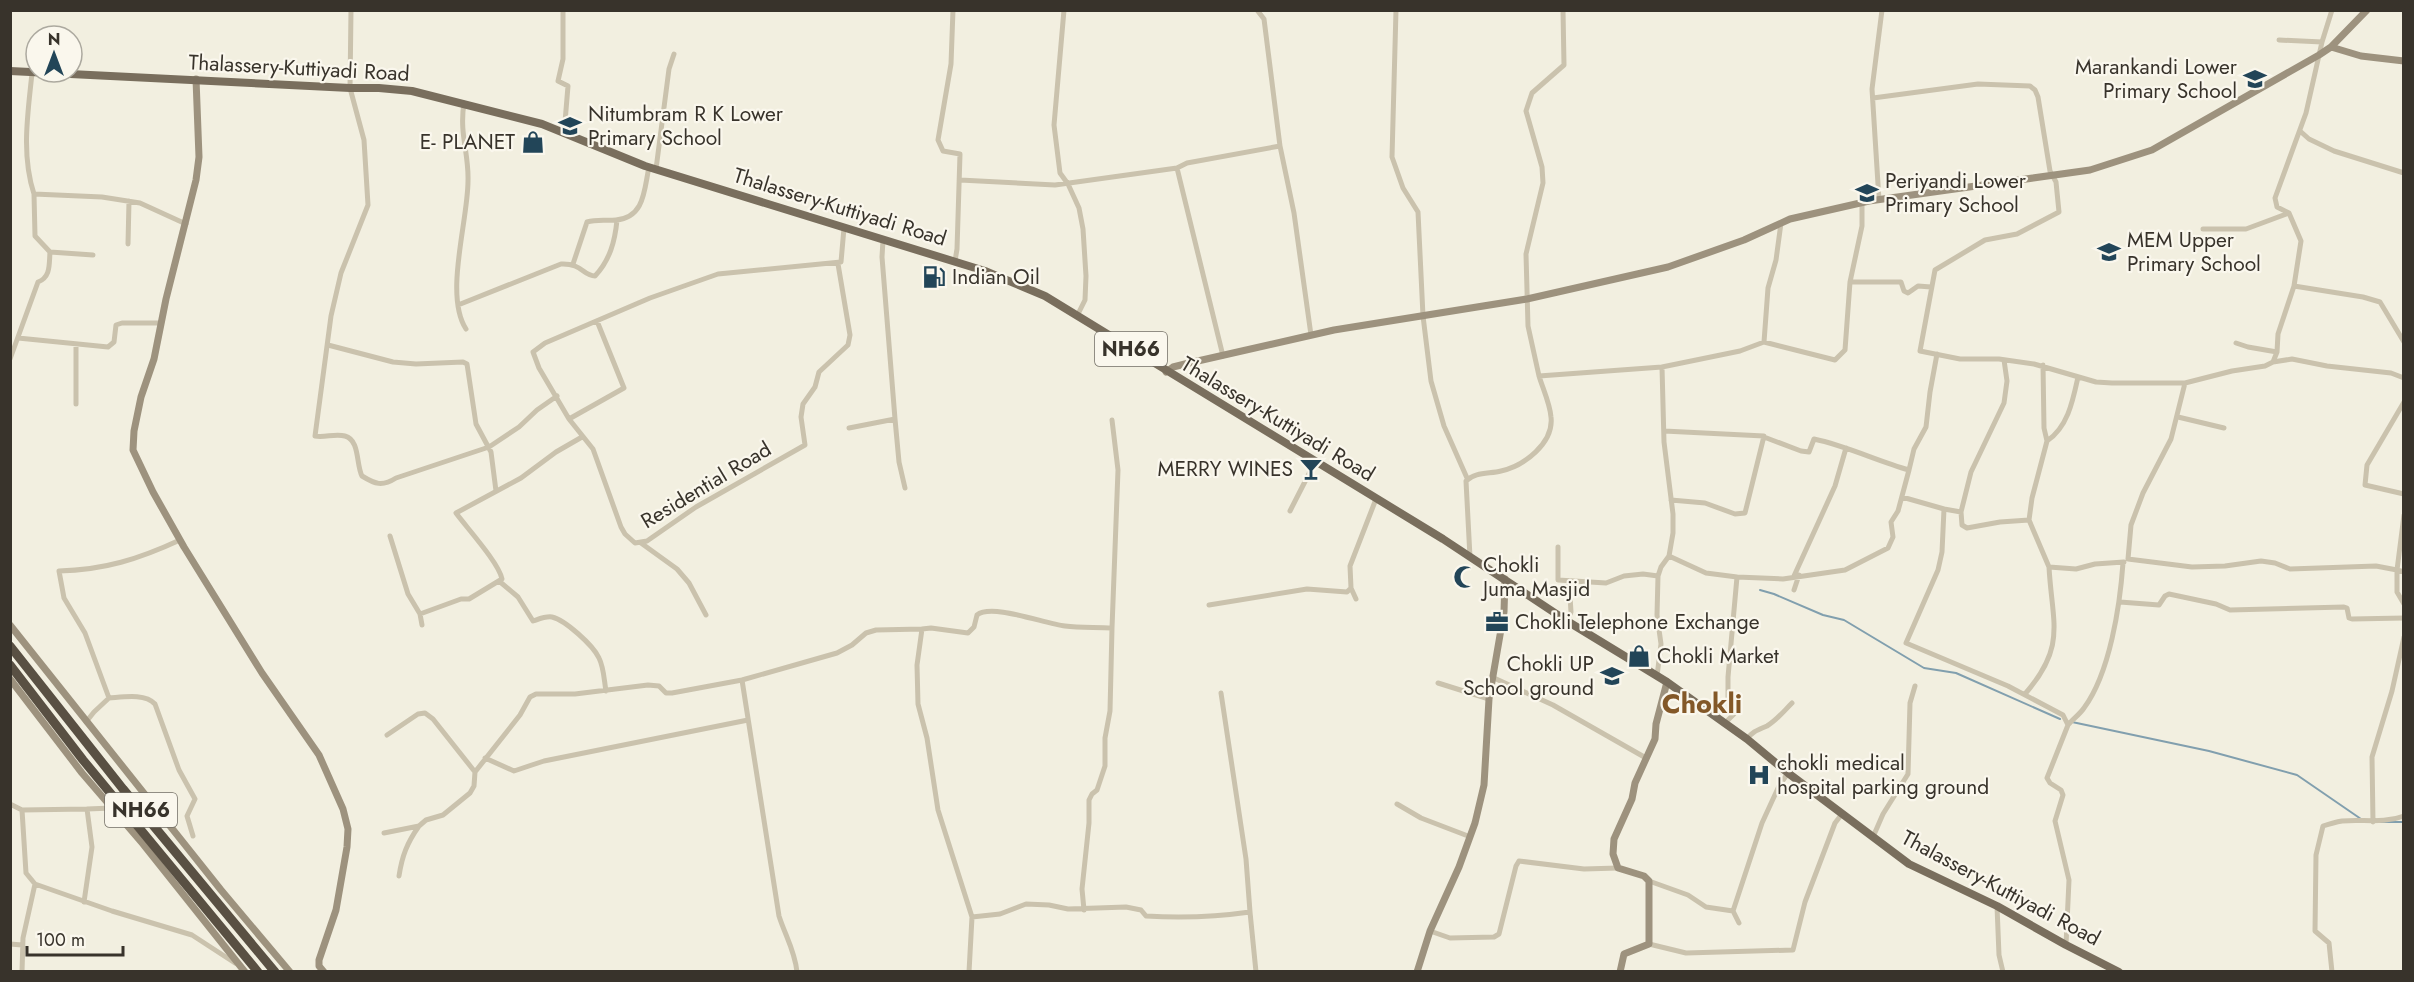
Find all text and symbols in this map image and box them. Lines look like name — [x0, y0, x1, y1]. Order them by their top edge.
north arrow — [24, 24, 84, 84]
text: N — [48, 28, 60, 51]
street label: Thalassery-Kuttiyadi Road — [188, 47, 410, 89]
place label: Marankandi Lower Primary School — [2075, 52, 2238, 106]
school or university icon: Marankandi Lower Primary School — [2242, 66, 2268, 92]
place label: Nitumbram R K Lower Primary School — [588, 99, 784, 153]
school or university icon: Nitumbram R K Lower Primary School — [557, 113, 583, 139]
place label: E- PLANET — [420, 127, 515, 157]
shop icon: E- PLANET — [520, 129, 546, 155]
street label: Thalassery-Kuttiyadi Road — [730, 160, 950, 254]
place label: Periyandi Lower Primary School — [1885, 166, 2027, 220]
school or university icon: Periyandi Lower Primary School — [1854, 180, 1880, 206]
place label: MEM Upper Primary School — [2127, 225, 2261, 279]
school or university icon: MEM Upper Primary School — [2096, 239, 2122, 265]
place label: Indian Oil — [952, 262, 1040, 292]
fuel station icon: Indian Oil — [921, 264, 947, 290]
road number: NH66 — [1095, 332, 1167, 366]
street label: Thalassery-Kuttiyadi Road — [1175, 349, 1381, 489]
street label: Residential Road — [635, 434, 777, 536]
place label: MERRY WINES — [1158, 454, 1293, 484]
bar icon: MERRY WINES — [1298, 456, 1324, 482]
place label: Chokli Juma Masjid — [1480, 550, 1590, 604]
mosque icon: Chokli Juma Masjid — [1452, 564, 1478, 590]
place label: Chokli Telephone Exchange — [1515, 607, 1760, 637]
office icon: Chokli Telephone Exchange — [1484, 609, 1510, 635]
place label: Chokli Market — [1657, 641, 1779, 671]
shop icon: Chokli Market — [1626, 643, 1652, 669]
place label: Chokli UP School ground — [1463, 649, 1594, 703]
school or university icon: Chokli UP School ground — [1599, 663, 1625, 689]
district label: Chokli — [1662, 684, 1742, 723]
place label: chokli medical hospital parking ground — [1777, 748, 1989, 802]
hospital icon: chokli medical hospital parking ground — [1746, 762, 1772, 788]
road number: NH66 — [105, 793, 177, 827]
street label: Thalassery-Kuttiyadi Road — [1896, 823, 2106, 953]
scale bar — [27, 919, 123, 957]
text: 100 m — [36, 927, 85, 953]

